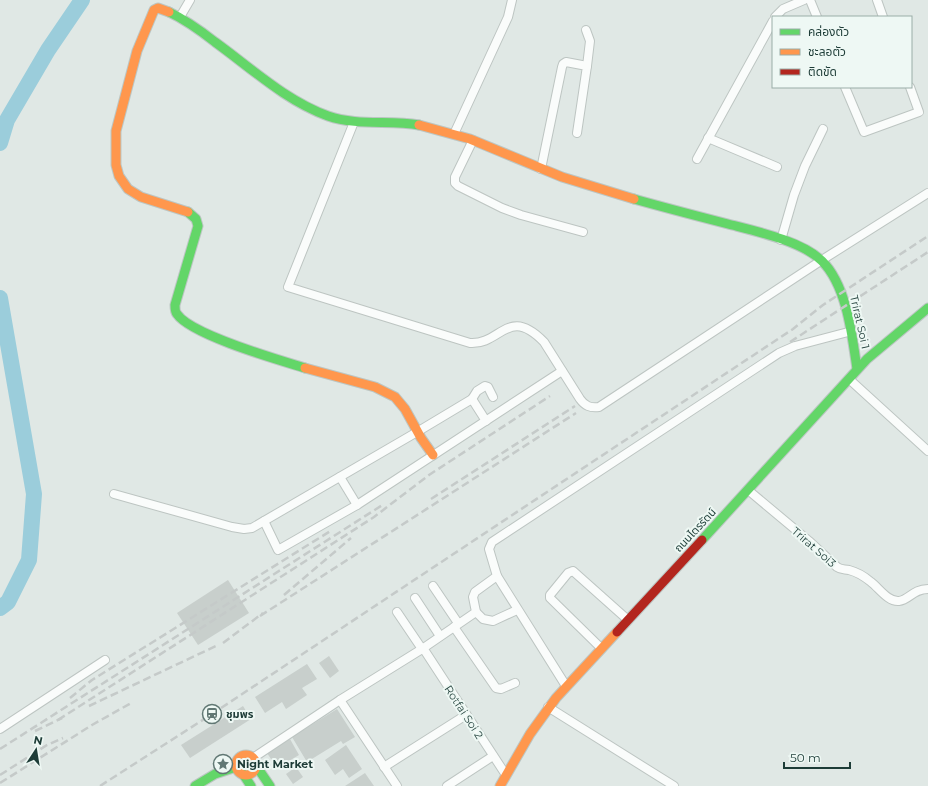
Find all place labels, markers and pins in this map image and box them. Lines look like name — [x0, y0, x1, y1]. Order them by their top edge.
station icon: ชุมพร — [201, 703, 223, 725]
place label: ชุมพร — [226, 707, 254, 721]
place icon: Night Market — [212, 753, 234, 775]
place label: Night Market — [237, 757, 313, 771]

